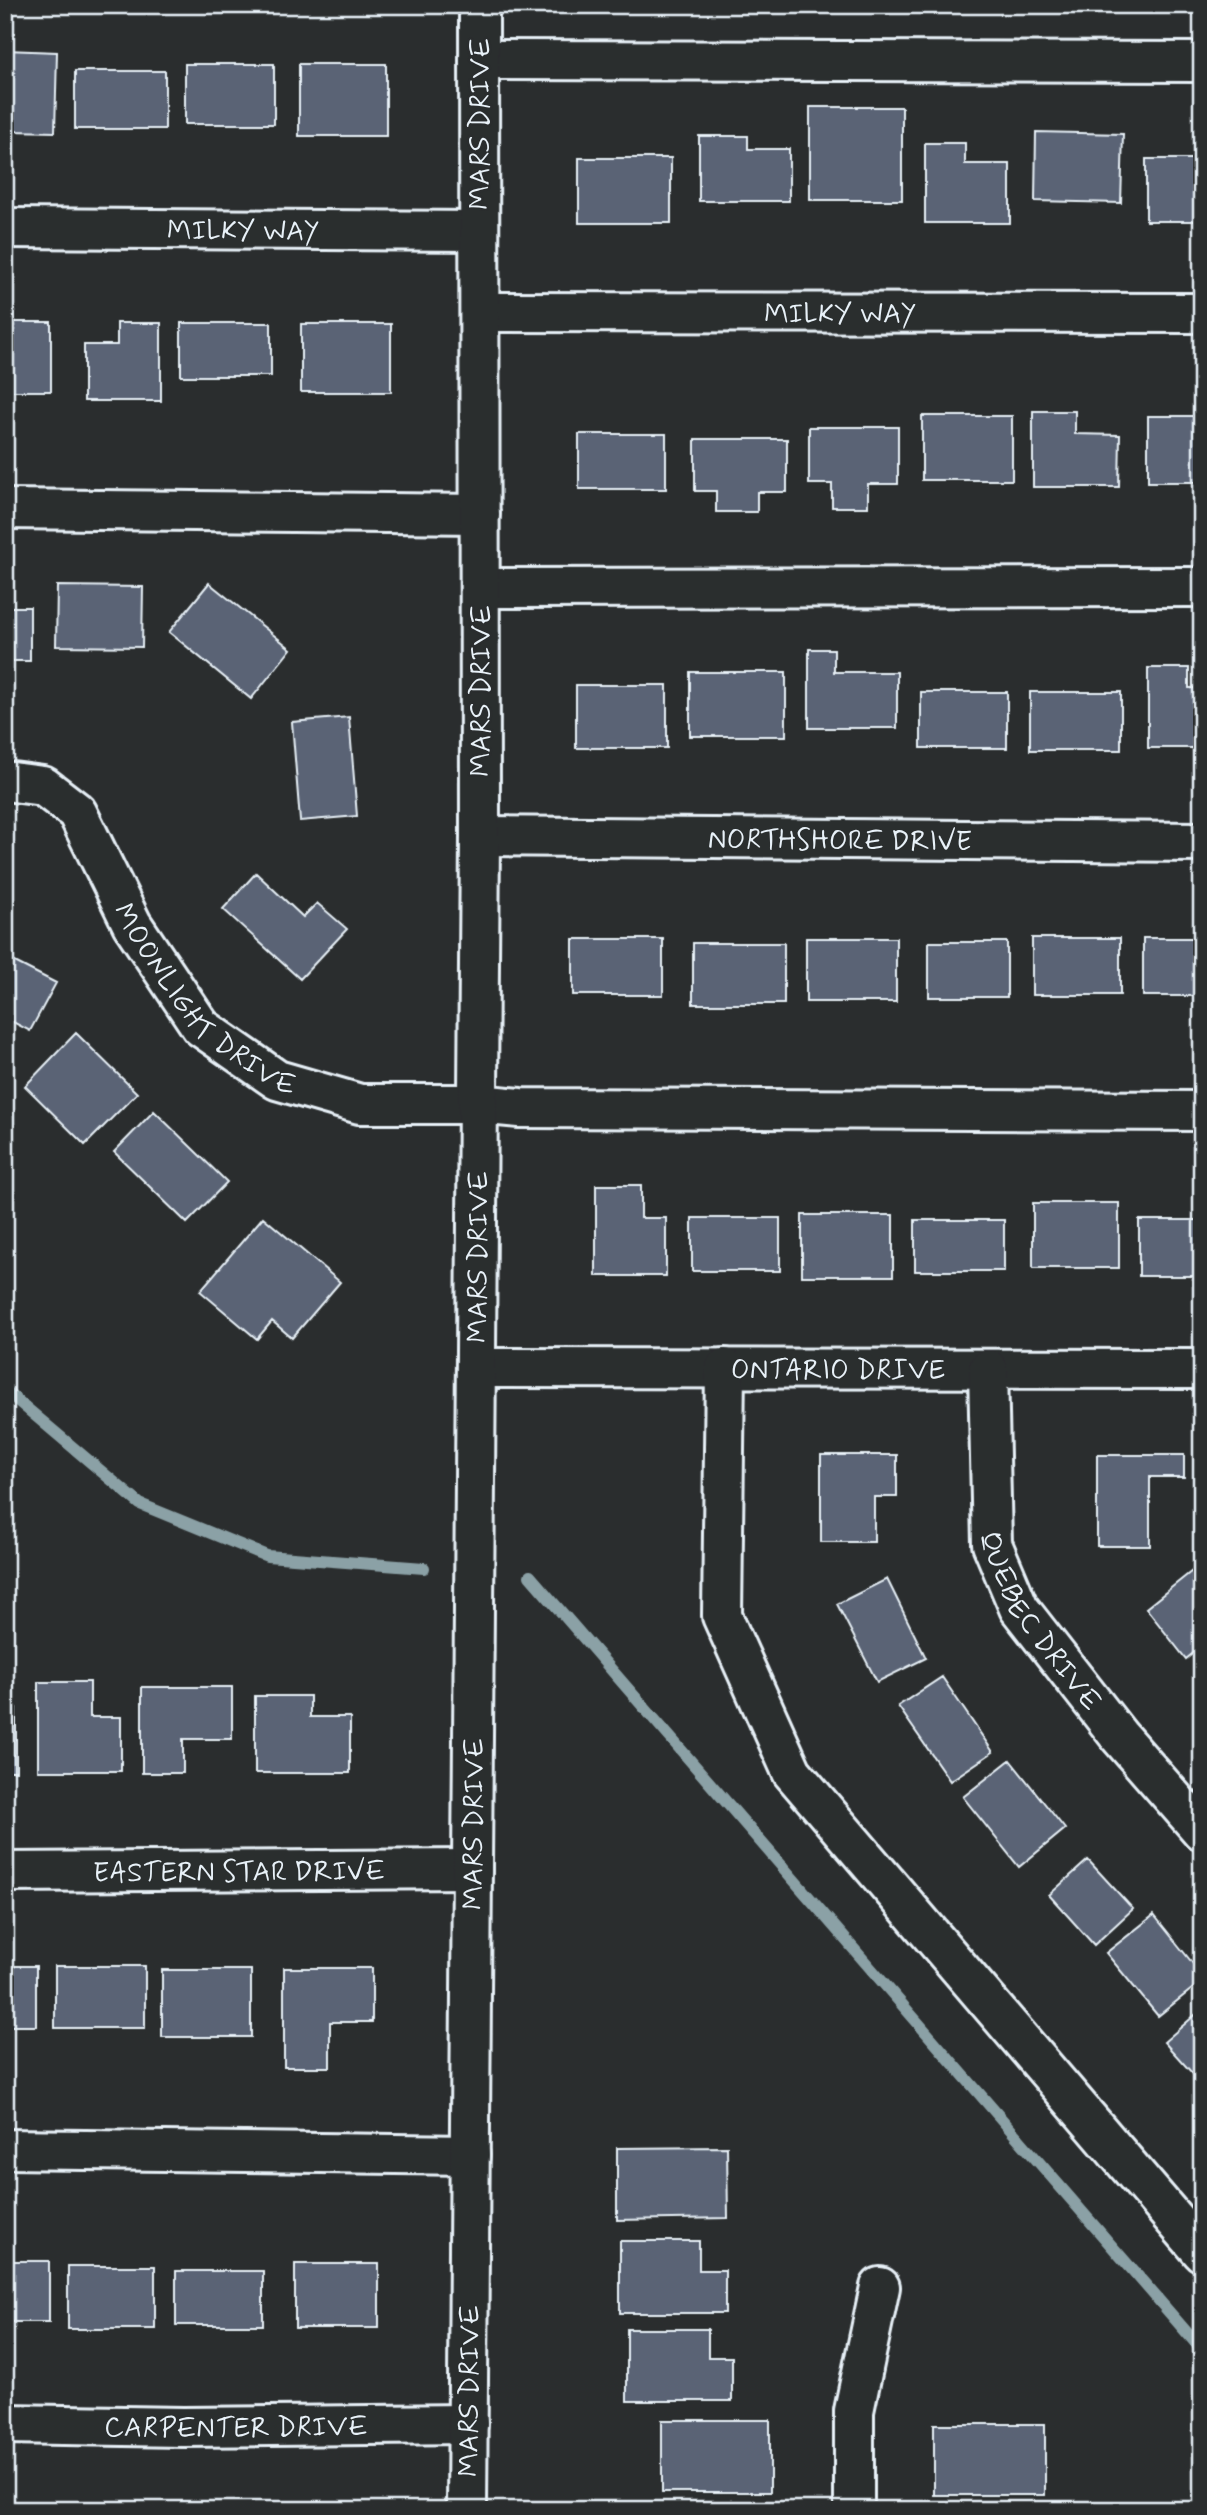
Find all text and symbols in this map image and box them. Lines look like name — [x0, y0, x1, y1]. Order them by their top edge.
street label: MARS DRIVE — [463, 38, 500, 210]
street label: MILKY WAY — [167, 213, 319, 251]
street label: MILKY WAY — [764, 296, 916, 334]
street label: MARS DRIVE — [464, 605, 501, 777]
street label: NORTHSHORE DRIVE — [708, 822, 972, 861]
street label: MOONLIGHT DRIVE — [104, 898, 300, 1105]
street label: MARS DRIVE — [460, 1171, 498, 1343]
street label: ONTARIO DRIVE — [731, 1352, 945, 1390]
street label: QUEBEC DRIVE — [971, 1531, 1109, 1720]
street label: MARS DRIVE — [456, 1738, 494, 1910]
street label: EASTERN STAR DRIVE — [93, 1854, 385, 1892]
street label: MARS DRIVE — [451, 2305, 490, 2477]
street label: CARPENTER DRIVE — [104, 2409, 368, 2448]

